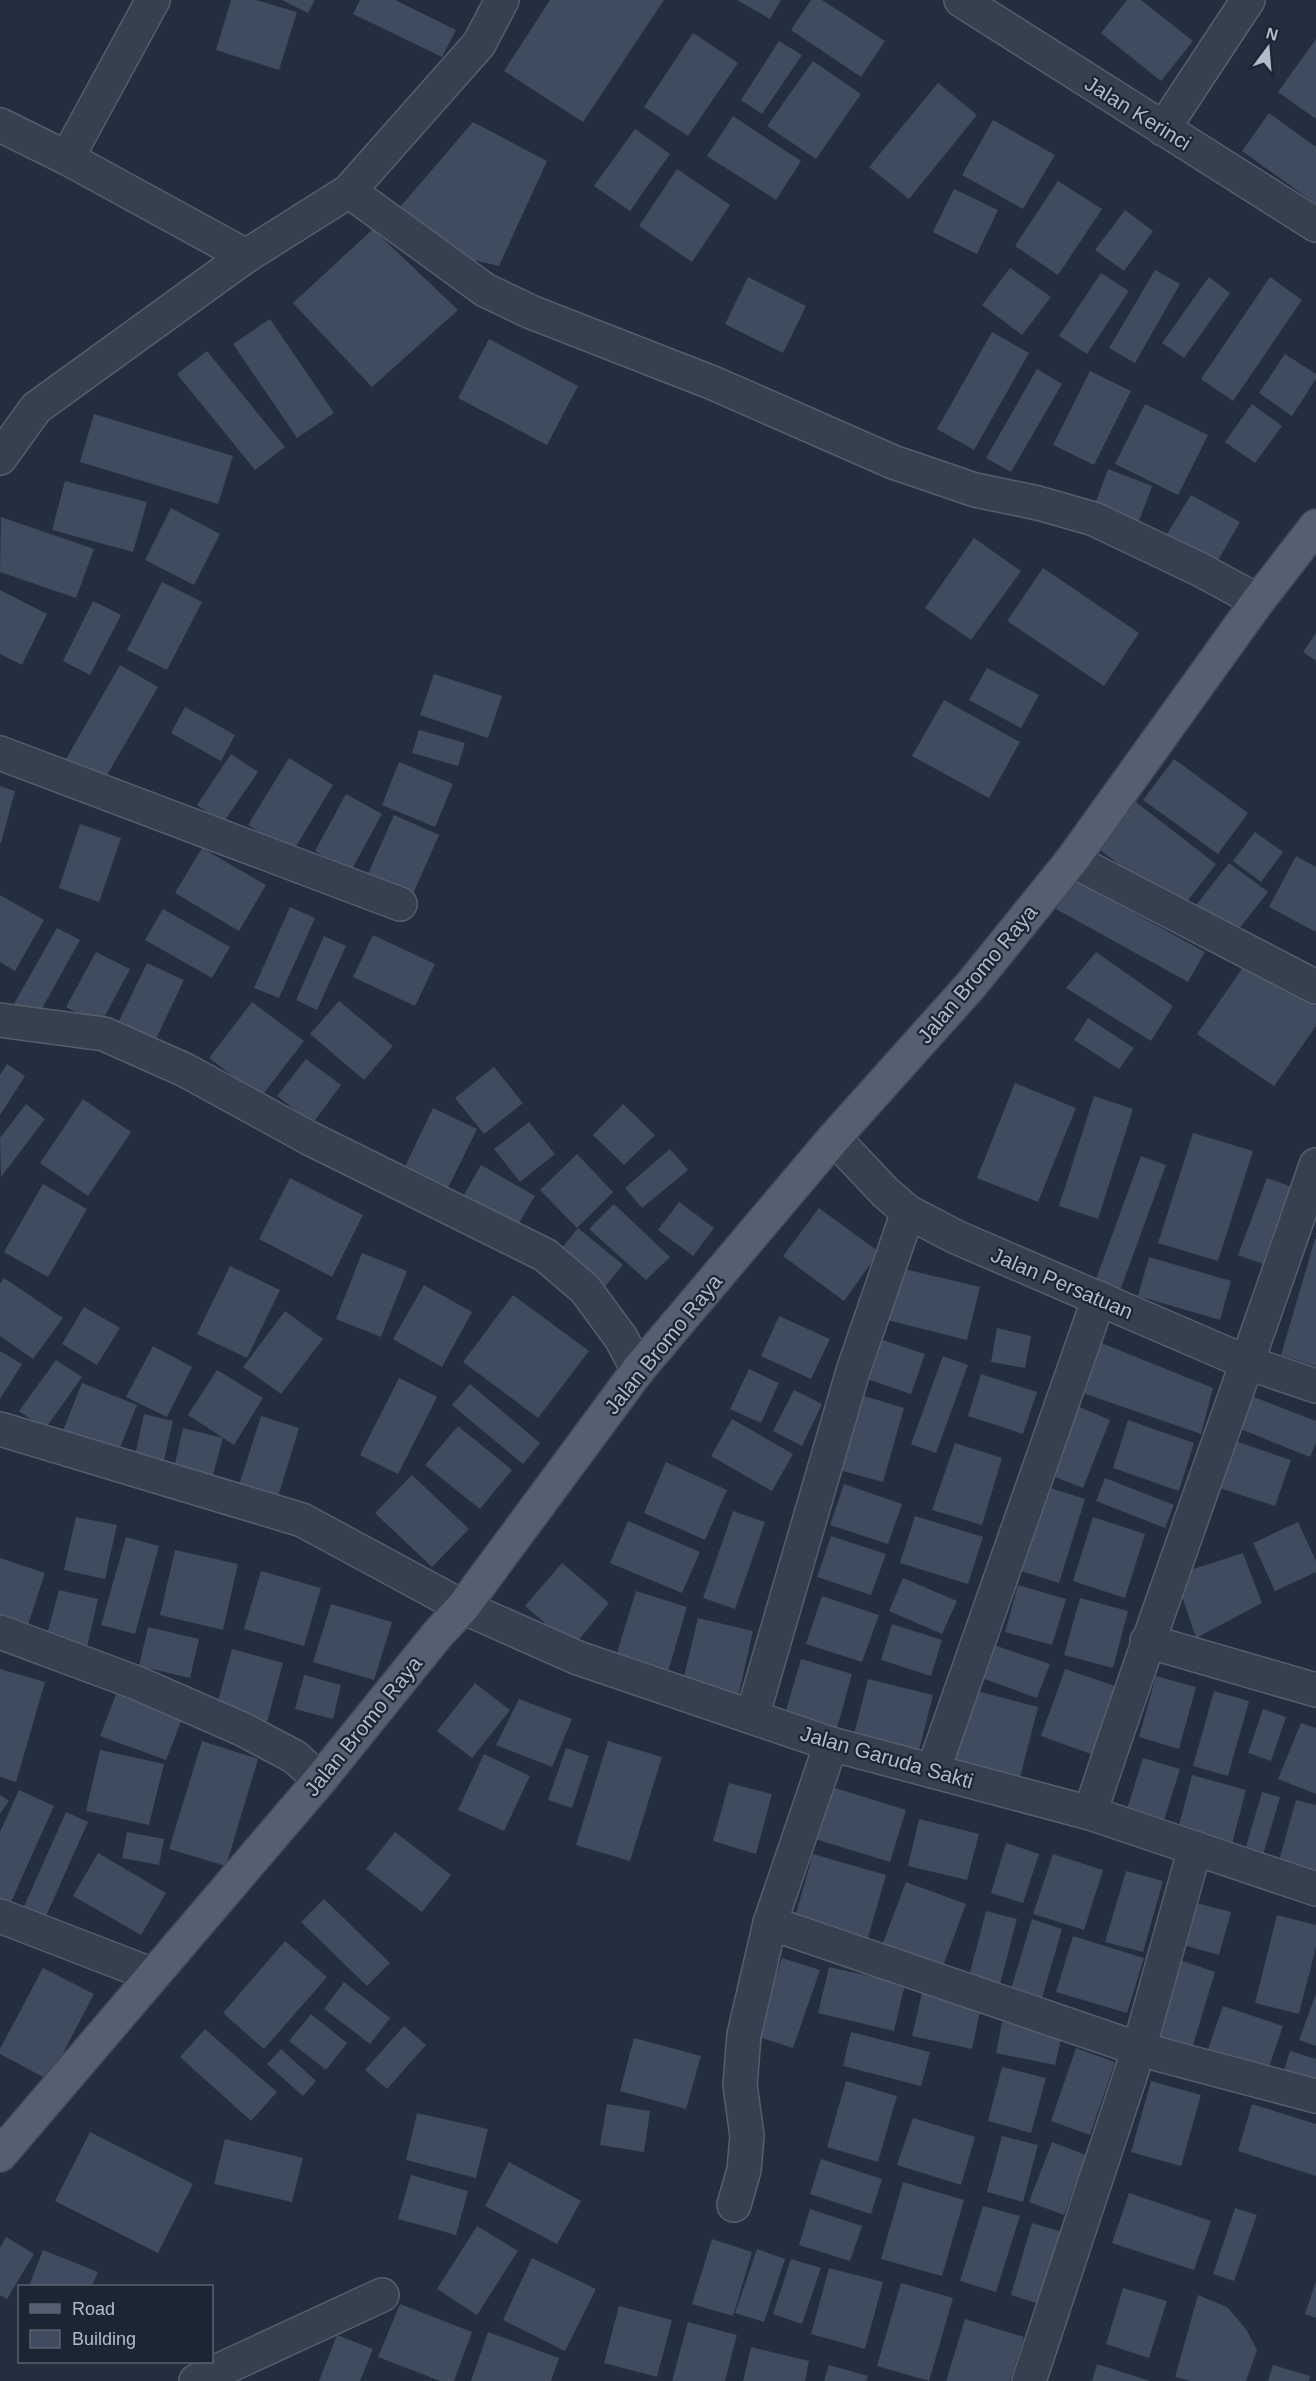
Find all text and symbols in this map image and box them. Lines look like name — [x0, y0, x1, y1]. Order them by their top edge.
north arrow — [1238, 18, 1298, 78]
text: N — [1264, 24, 1280, 44]
street label: Jalan Kerinci — [1081, 71, 1195, 155]
street label: Jalan Bromo Raya — [913, 900, 1042, 1048]
street label: Jalan Persatuan — [988, 1243, 1136, 1323]
street label: Jalan Bromo Raya — [600, 1269, 726, 1418]
street label: Jalan Bromo Raya — [300, 1651, 426, 1800]
street label: Jalan Garuda Sakti — [798, 1721, 976, 1793]
legend — [18, 2285, 213, 2363]
text: Road — [72, 2299, 115, 2319]
text: Building — [72, 2329, 136, 2349]

